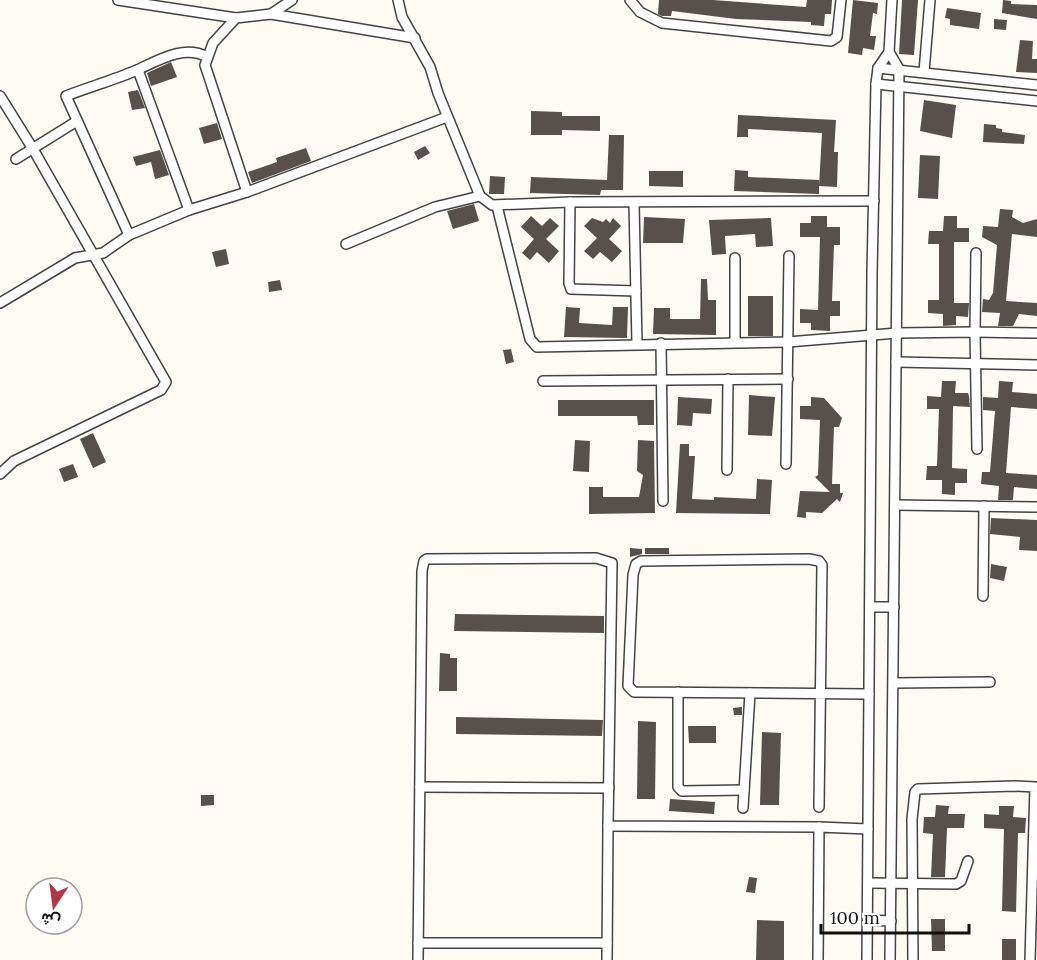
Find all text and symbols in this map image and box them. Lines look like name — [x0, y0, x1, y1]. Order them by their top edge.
north arrow — [24, 876, 84, 936]
scale bar — [821, 897, 970, 935]
text: 100 m — [830, 906, 880, 929]
text: ش — [39, 909, 62, 933]

